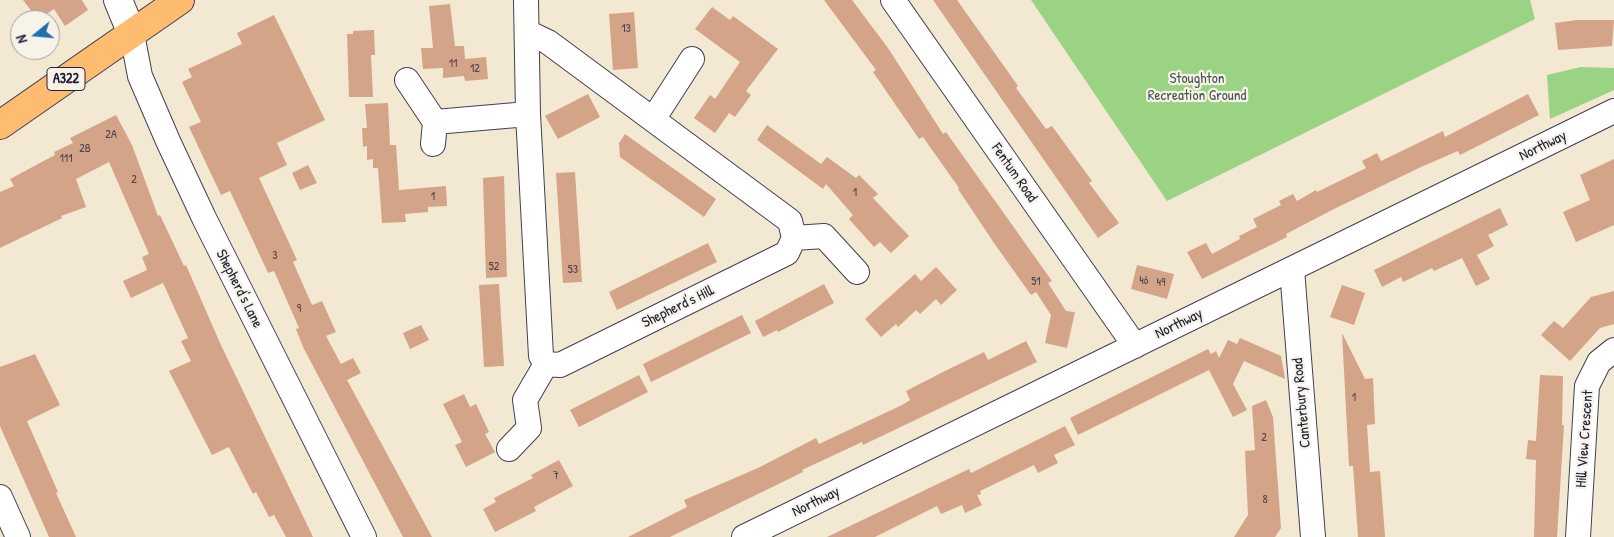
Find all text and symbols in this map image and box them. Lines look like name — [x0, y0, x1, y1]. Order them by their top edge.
north arrow — [10, 10, 60, 60]
house number: 13 — [621, 22, 631, 36]
text: N — [11, 33, 31, 46]
house number: 11 — [449, 57, 457, 71]
house number: 12 — [470, 62, 480, 76]
road number: A322 — [47, 68, 85, 90]
park label: Stoughton Recreation Ground — [1148, 70, 1246, 105]
street label: Northway — [1516, 127, 1570, 165]
house number: 2A — [105, 128, 117, 142]
street label: Fentum Road — [987, 140, 1041, 206]
house number: 2B — [79, 142, 91, 156]
house number: 111 — [59, 152, 73, 166]
house number: 2 — [131, 173, 137, 187]
house number: 1 — [853, 186, 857, 200]
house number: 1 — [431, 190, 435, 204]
street label: Shepherd's Lane — [212, 247, 266, 331]
house number: 3 — [272, 249, 278, 263]
house number: 52 — [489, 260, 499, 274]
house number: 53 — [568, 263, 578, 277]
house number: 46 — [1139, 274, 1149, 288]
house number: 51 — [1031, 275, 1041, 289]
house number: 49 — [1157, 276, 1165, 290]
street label: Shepherd's Hill — [639, 282, 717, 332]
house number: 9 — [297, 302, 301, 316]
street label: Northway — [1152, 305, 1206, 343]
street label: Canterbury Road — [1289, 357, 1315, 449]
street label: Hill View Crescent — [1573, 390, 1597, 488]
house number: 1 — [1352, 391, 1356, 405]
house number: 2 — [1261, 431, 1267, 445]
house number: 7 — [553, 469, 559, 483]
street label: Northway — [789, 483, 843, 521]
house number: 8 — [1262, 493, 1268, 507]

